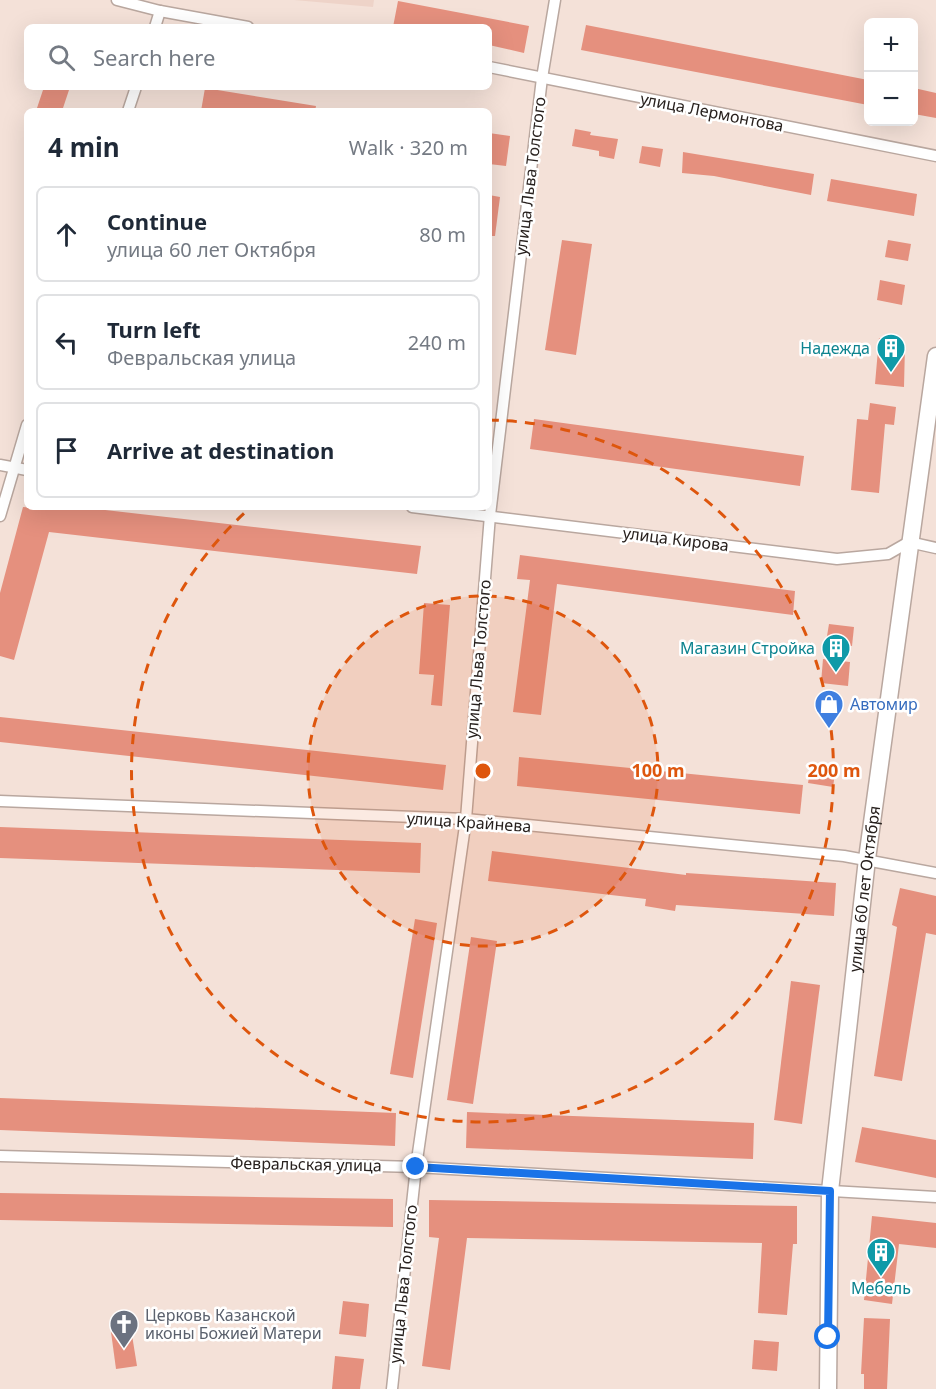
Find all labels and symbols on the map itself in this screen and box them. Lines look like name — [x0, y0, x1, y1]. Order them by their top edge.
street label: улица Лермонтова — [638, 87, 786, 137]
street label: улица Льва Толстого — [509, 95, 551, 257]
building icon: Надежда — [875, 332, 907, 374]
place label: Надежда — [800, 337, 870, 359]
street label: улица Кирова — [622, 522, 730, 556]
street label: улица Льва Толстого — [460, 579, 496, 739]
building icon: Магазин Стройка — [820, 632, 852, 674]
place label: Магазин Стройка — [680, 637, 815, 659]
shop icon: Автомир — [813, 688, 845, 730]
place label: Автомир — [850, 693, 918, 715]
text: 100 m — [631, 758, 685, 782]
text: 200 m — [807, 758, 861, 782]
centre of rings — [473, 761, 493, 781]
street label: улица 60 лет Октября — [843, 804, 885, 973]
street label: улица Крайнева — [406, 807, 532, 837]
street label: Февральская улица — [230, 1152, 382, 1176]
route end — [402, 1153, 428, 1179]
street label: улица Льва Толстого — [384, 1203, 422, 1365]
building icon: Мебель — [865, 1236, 897, 1278]
place label: Мебель — [851, 1277, 911, 1299]
place label: Церковь Казанской иконы Божией Матери — [145, 1304, 322, 1344]
church icon: Церковь Казанской иконы Божией Матери — [108, 1308, 140, 1350]
route start — [814, 1323, 840, 1349]

